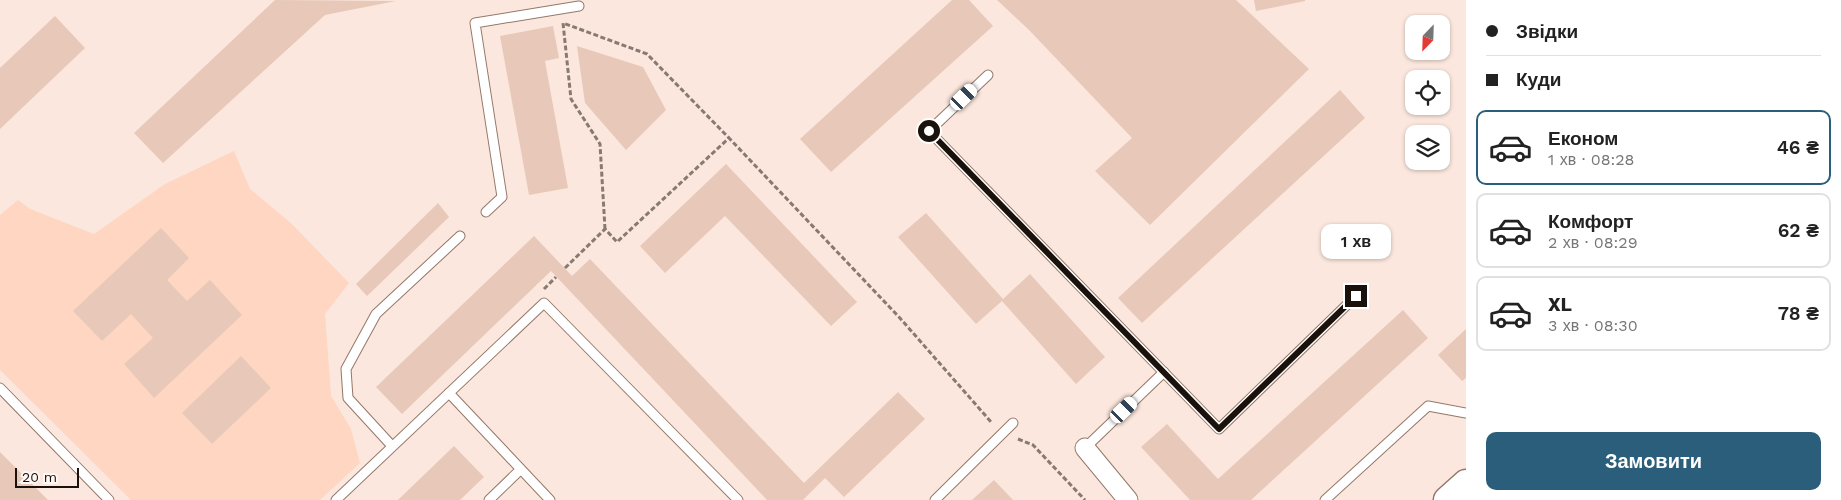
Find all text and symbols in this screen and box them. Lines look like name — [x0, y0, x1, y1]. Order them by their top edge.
north arrow — [1405, 15, 1450, 60]
map controls — [1405, 15, 1450, 170]
text: Звідки — [1516, 20, 1578, 43]
text: Куди — [1516, 68, 1561, 91]
button: locate — [1405, 70, 1450, 115]
car — [947, 81, 980, 113]
route start — [918, 120, 940, 142]
button: layers — [1405, 125, 1450, 170]
icon: car — [1488, 125, 1533, 170]
text: Економ — [1548, 127, 1618, 150]
text: 46 ₴ — [1777, 136, 1819, 159]
text: 1 хв · 08:28 — [1548, 150, 1634, 169]
icon: car — [1488, 208, 1533, 253]
text: Комфорт — [1548, 210, 1633, 233]
text: 62 ₴ — [1778, 219, 1819, 242]
callout: 1 хв — [1321, 224, 1391, 258]
text: 1 хв — [1341, 232, 1371, 251]
text: 2 хв · 08:29 — [1548, 233, 1638, 252]
route end — [1345, 285, 1367, 307]
icon: car — [1488, 291, 1533, 336]
text: XL — [1548, 293, 1572, 316]
text: 78 ₴ — [1778, 302, 1819, 325]
text: 3 хв · 08:30 — [1548, 316, 1638, 335]
car — [1108, 394, 1140, 426]
button: Замовити — [1486, 432, 1821, 490]
scale bar — [15, 465, 79, 488]
text: 20 m — [22, 469, 57, 485]

